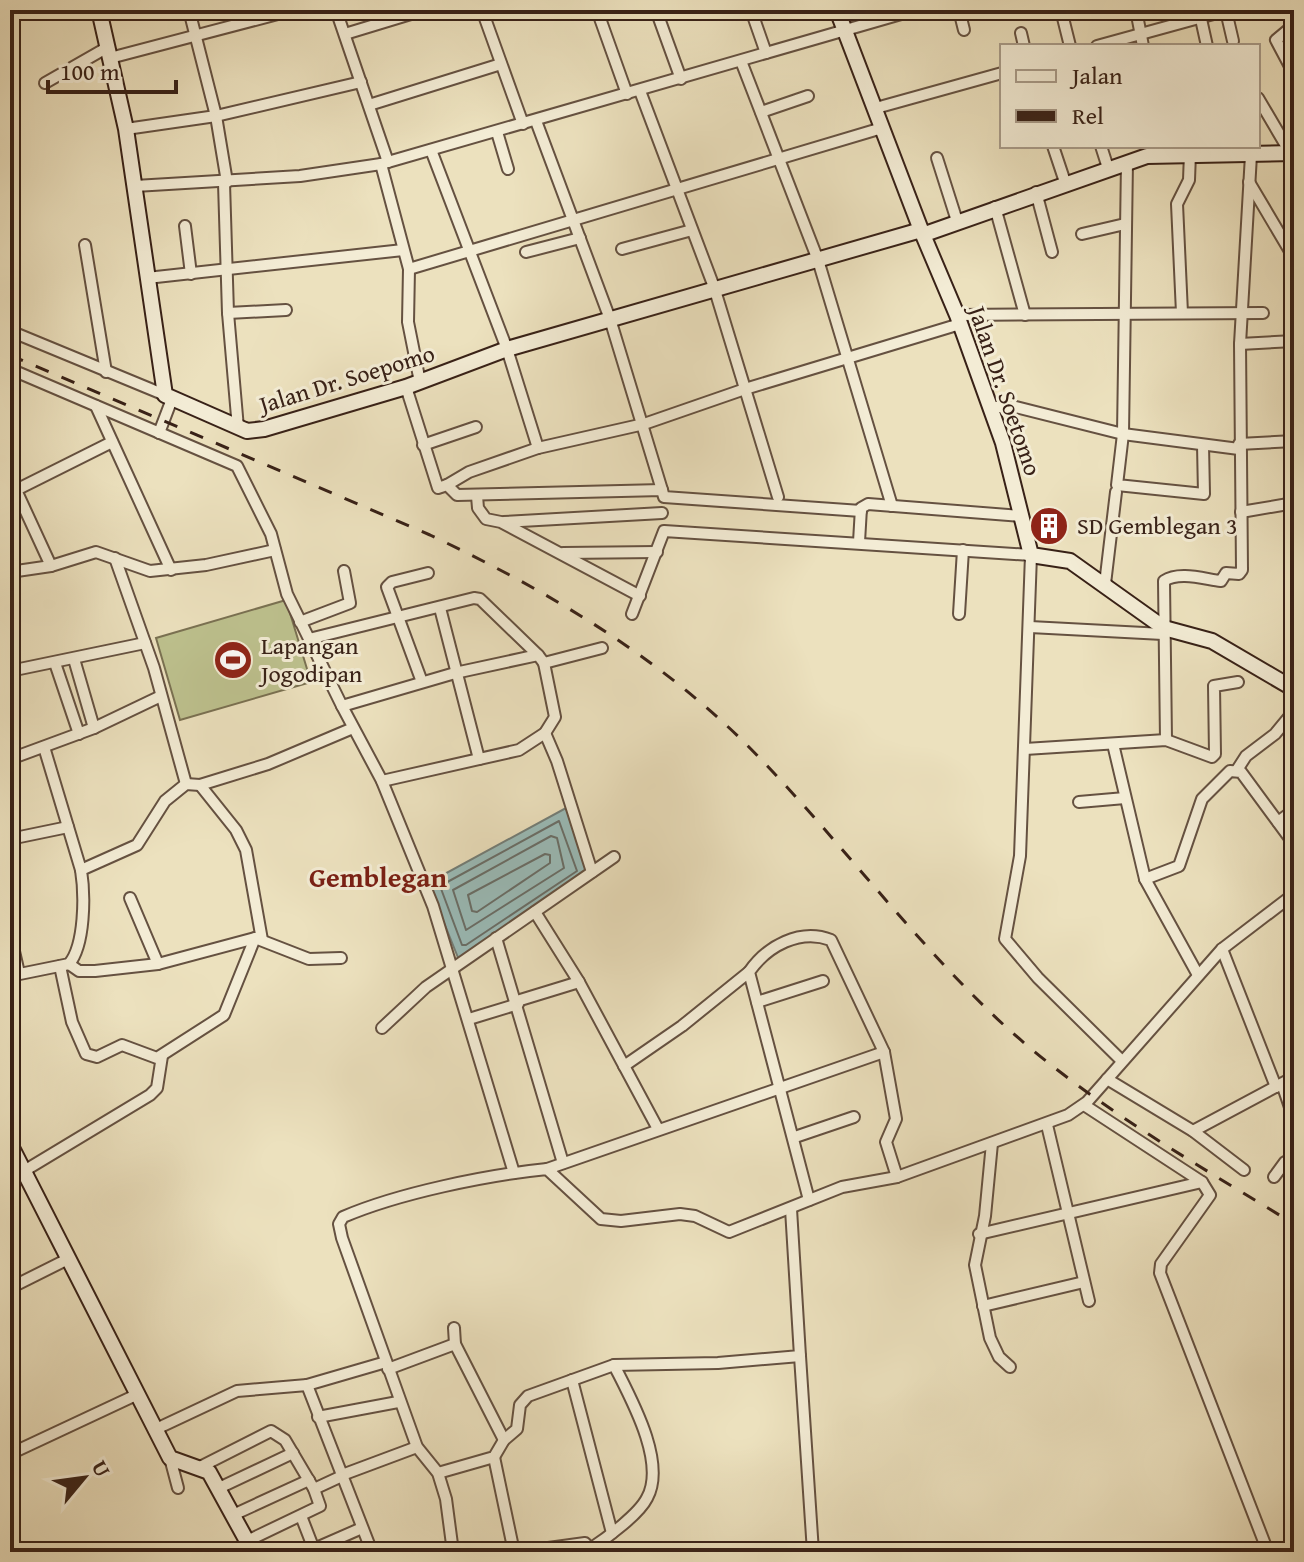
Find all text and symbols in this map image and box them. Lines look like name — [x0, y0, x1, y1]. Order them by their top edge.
scale bar — [48, 44, 176, 94]
legend — [1000, 44, 1260, 148]
text: 100 m — [60, 54, 120, 89]
text: Jalan — [1069, 58, 1123, 93]
text: Rel — [1072, 98, 1104, 133]
street label: Jalan Dr. Soetomo — [959, 298, 1051, 480]
street label: Jalan Dr. Soepomo — [252, 335, 439, 423]
building icon: SD Gemblegan 3 — [1028, 505, 1070, 547]
place label: SD Gemblegan 3 — [1077, 508, 1238, 543]
place label: Lapangan Jogodipan — [258, 628, 363, 691]
sports icon: Lapangan Jogodipan — [212, 639, 254, 681]
district label: Gemblegan — [309, 856, 448, 897]
north arrow — [44, 1438, 124, 1518]
text: U — [84, 1454, 119, 1483]

